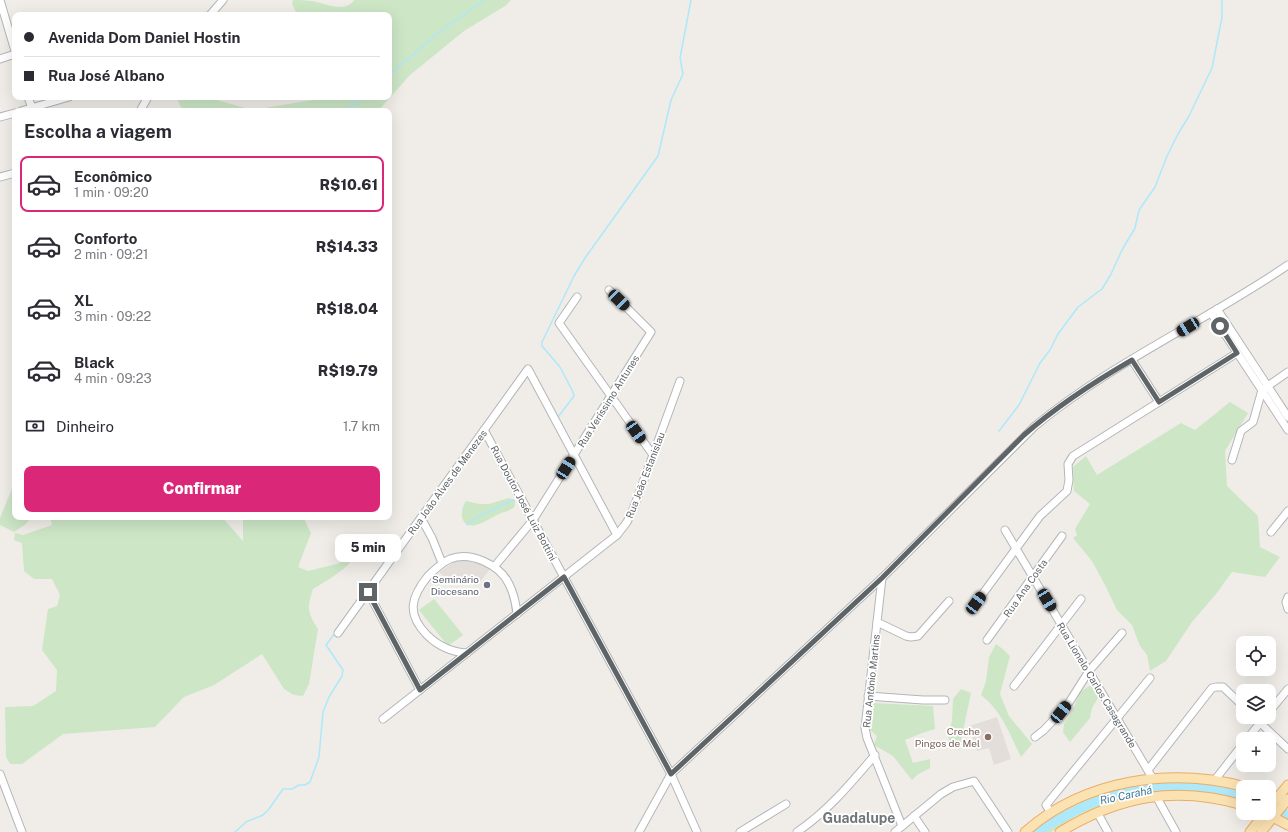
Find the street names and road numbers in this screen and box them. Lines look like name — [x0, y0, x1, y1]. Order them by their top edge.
street label: Rua Veríssimo Antunes — [575, 353, 641, 449]
street label: Rua João Alves de Menezes — [405, 427, 489, 537]
street label: Rua João Estanislau — [623, 430, 667, 520]
street label: Rua Doutor José Luiz Bottini — [488, 443, 560, 563]
street label: Rua Ana Costa — [1001, 557, 1049, 619]
street label: Rua Lionelo Carlos Casagrande — [1055, 620, 1140, 750]
street label: Rua Antônio Martins — [860, 634, 882, 728]

